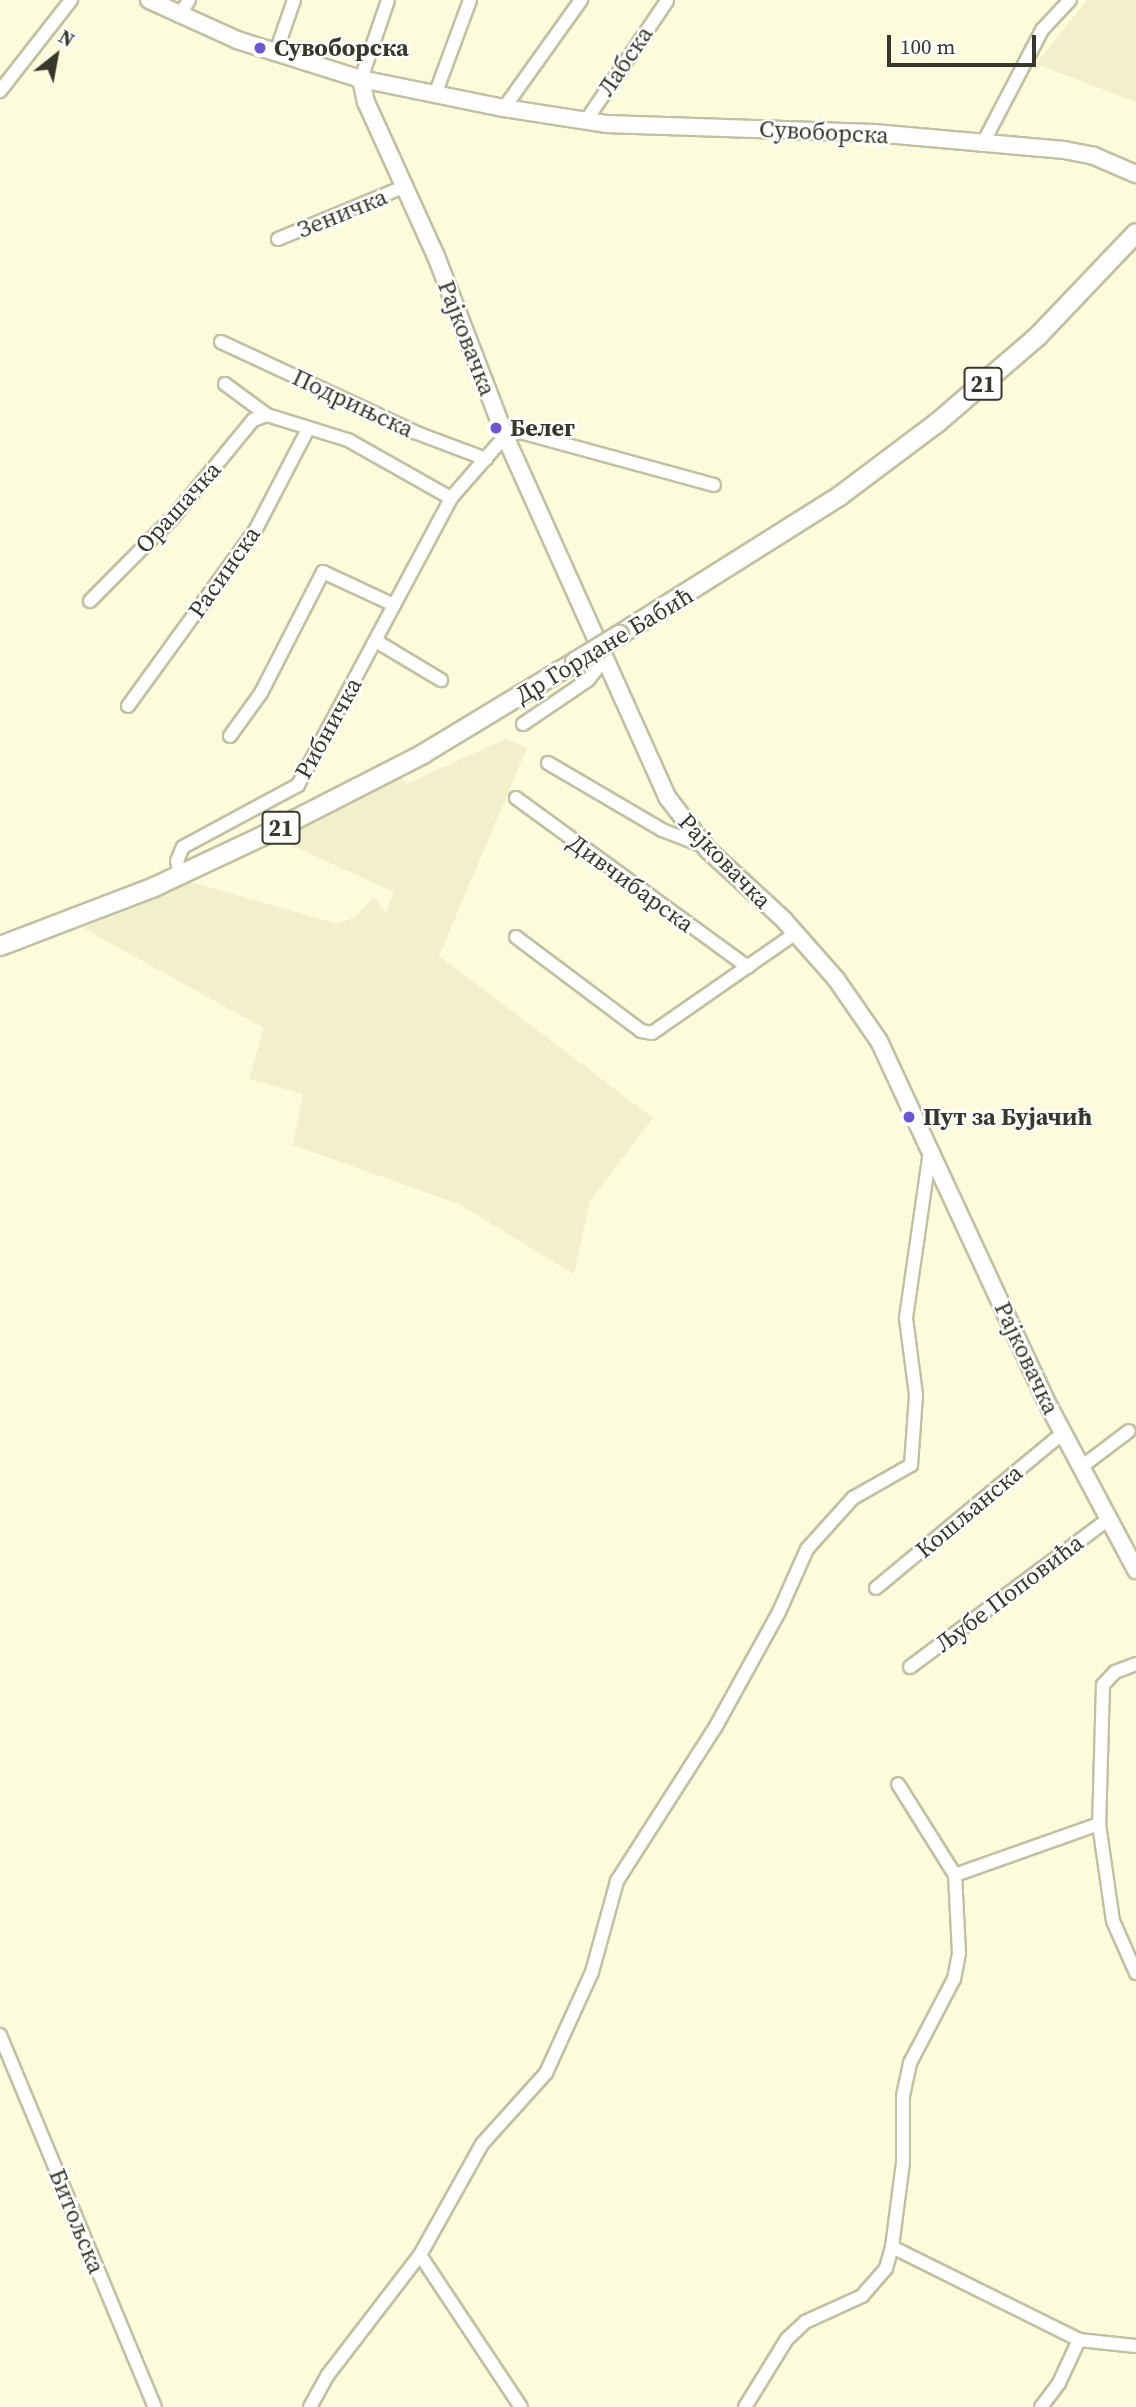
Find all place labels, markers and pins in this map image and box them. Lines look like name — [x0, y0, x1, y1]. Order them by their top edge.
place label: Сувоборска — [274, 34, 409, 62]
marker: Сувоборска — [252, 40, 268, 56]
place label: Белег — [510, 414, 575, 442]
marker: Белег — [488, 420, 504, 436]
place label: Пут за Бујачић — [923, 1103, 1092, 1131]
marker: Пут за Бујачић — [901, 1109, 917, 1125]

